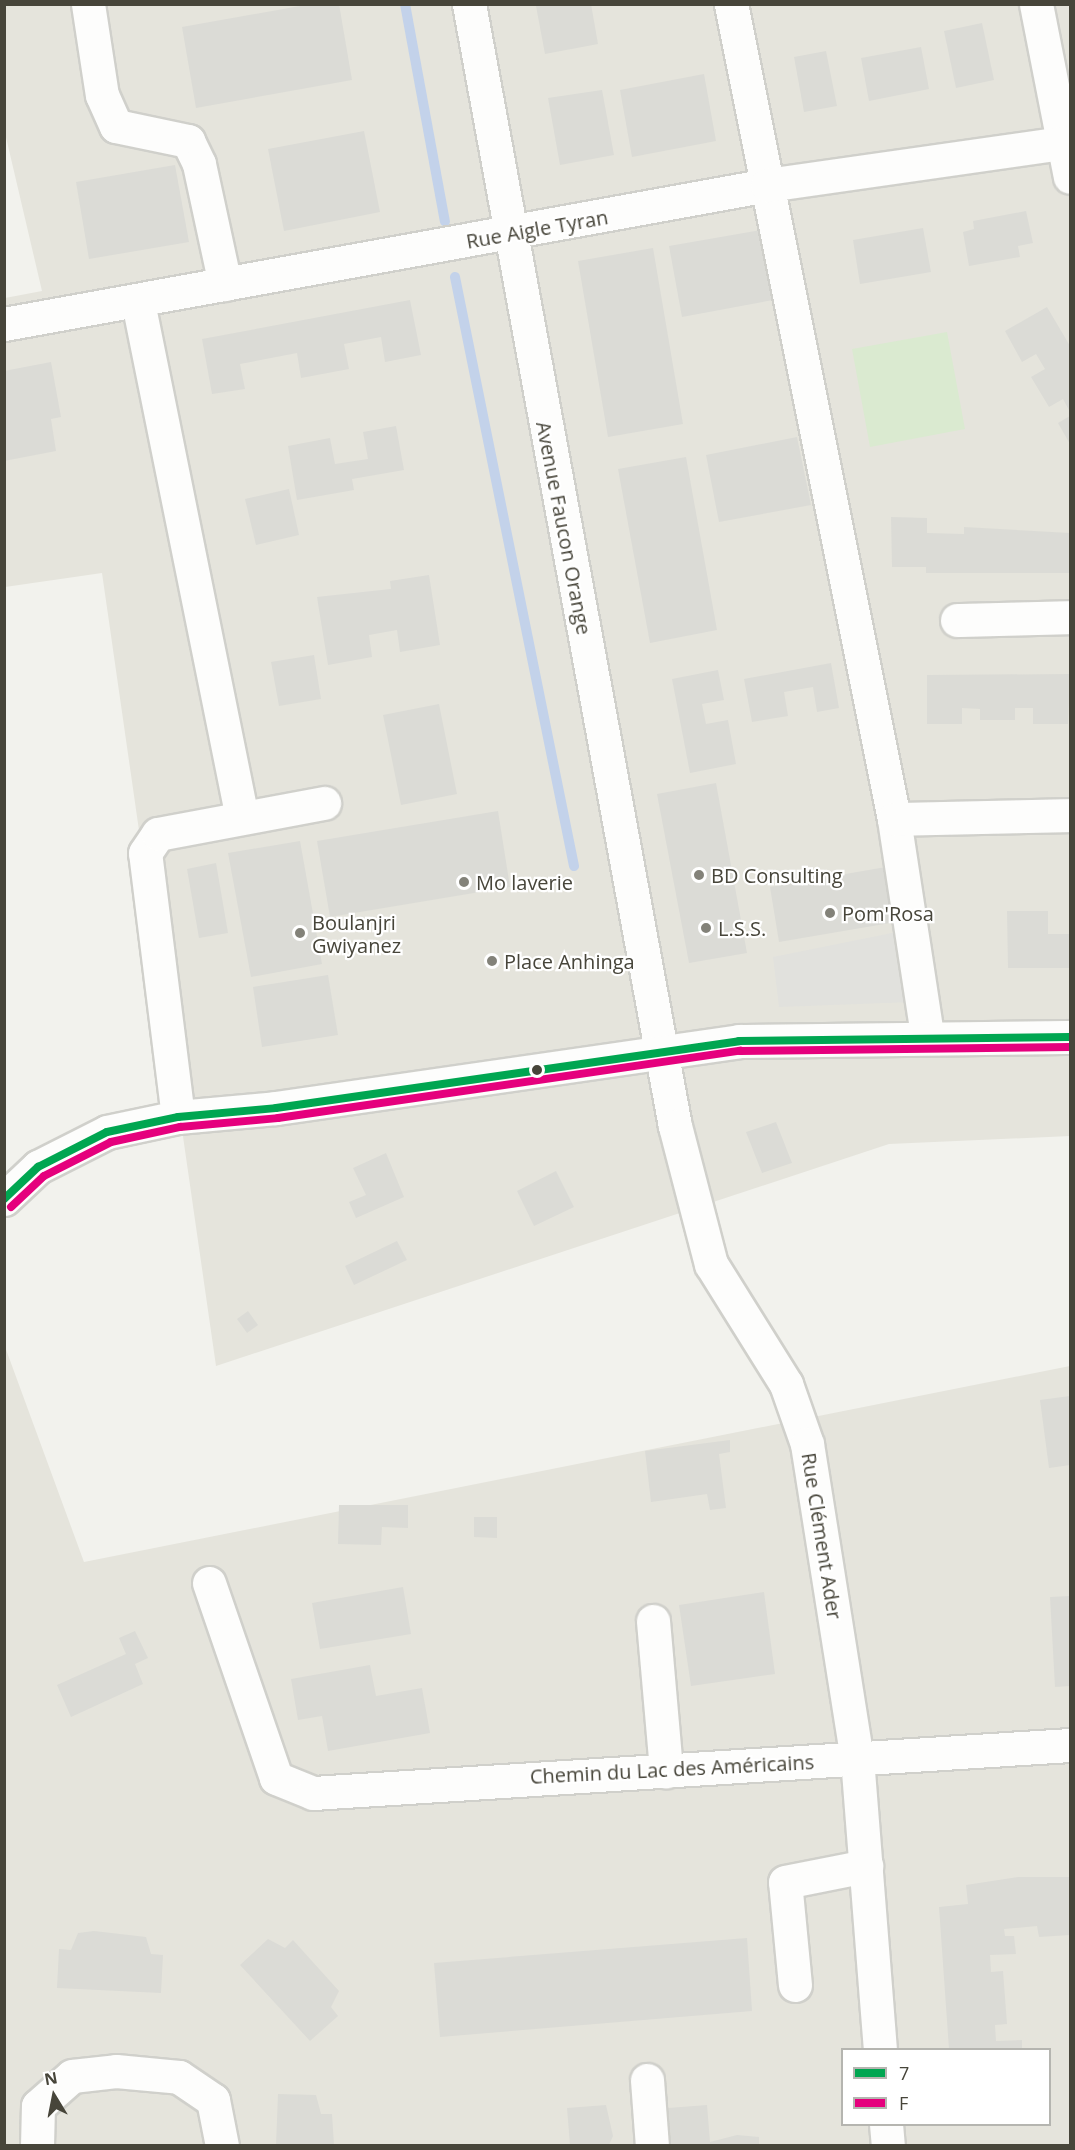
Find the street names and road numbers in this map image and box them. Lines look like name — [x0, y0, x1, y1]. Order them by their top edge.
street label: Rue Aigle Tyran — [464, 205, 610, 253]
street label: Avenue Faucon Orange — [532, 419, 596, 637]
street label: Rue Clément Ader — [797, 1451, 847, 1621]
street label: Chemin du Lac des Américains — [529, 1750, 815, 1788]

